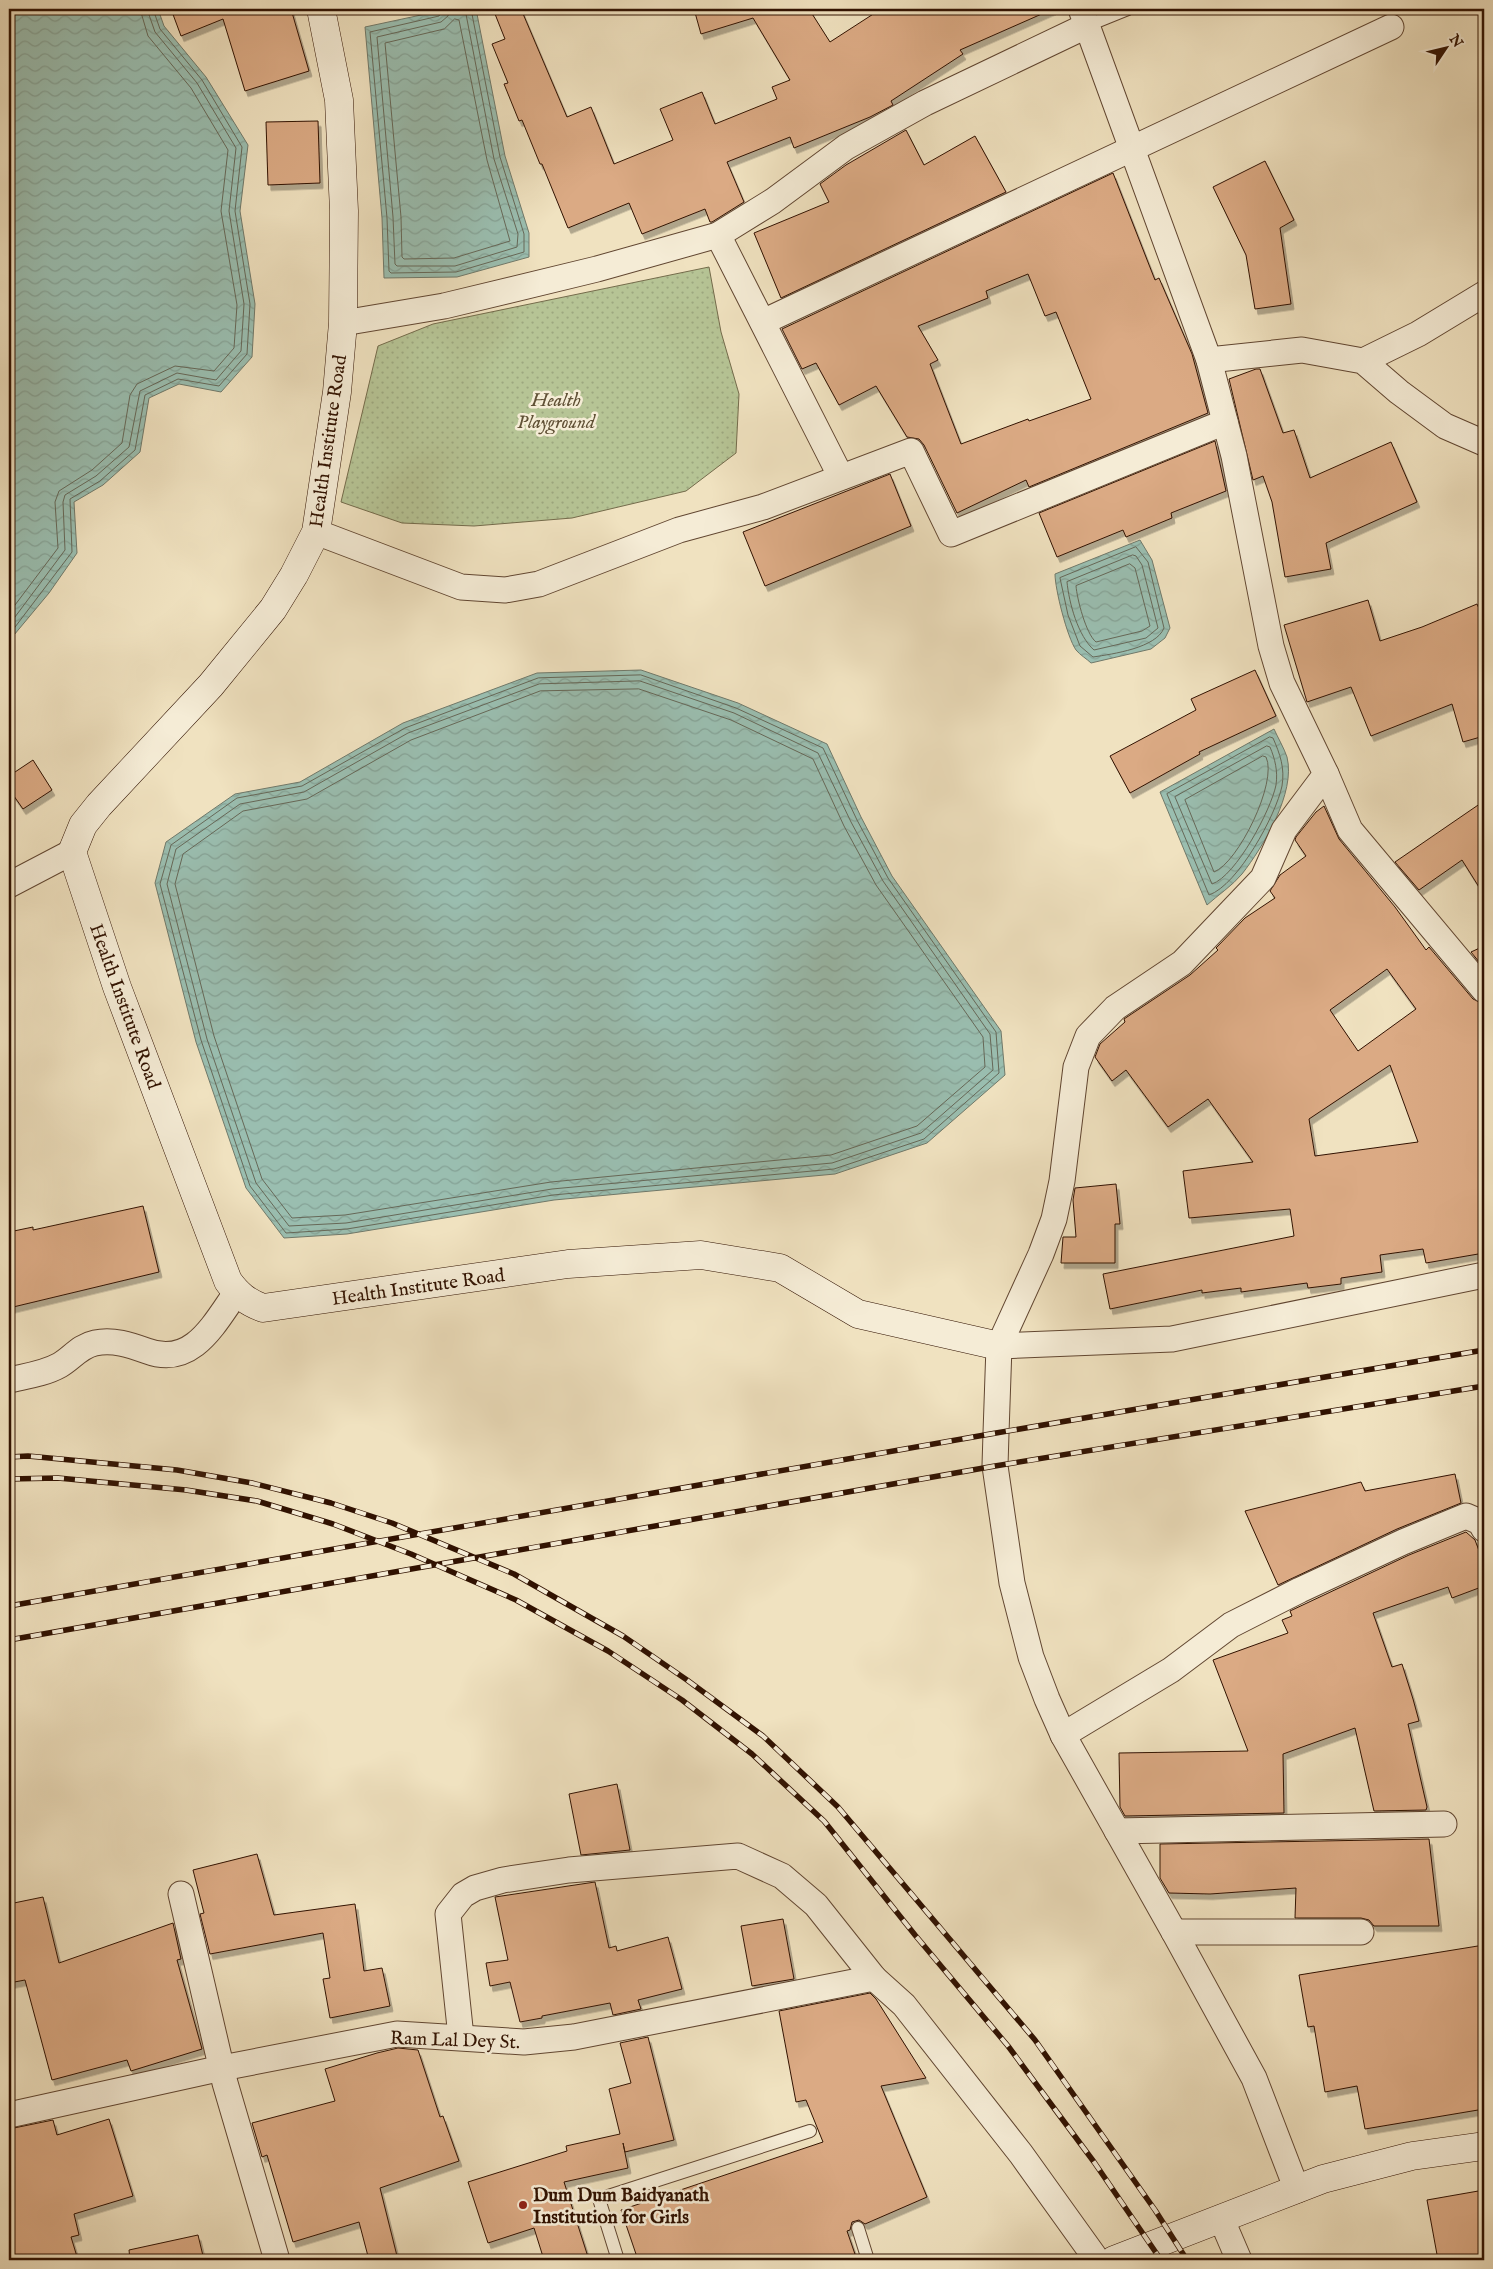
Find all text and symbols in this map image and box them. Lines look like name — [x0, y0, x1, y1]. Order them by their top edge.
north arrow — [1420, 22, 1470, 72]
text: N — [1444, 30, 1467, 51]
street label: Health Institute Road — [305, 352, 353, 529]
park label: Health Playground — [517, 389, 596, 435]
street label: Health Institute Road — [83, 921, 165, 1093]
street label: Health Institute Road — [330, 1264, 507, 1312]
street label: Ram Lal Dey St. — [389, 2027, 520, 2055]
place label: Dum Dum Baidyanath Institution for Girls — [533, 2184, 710, 2230]
marker: Dum Dum Baidyanath Institution for Girls — [517, 2199, 529, 2211]

